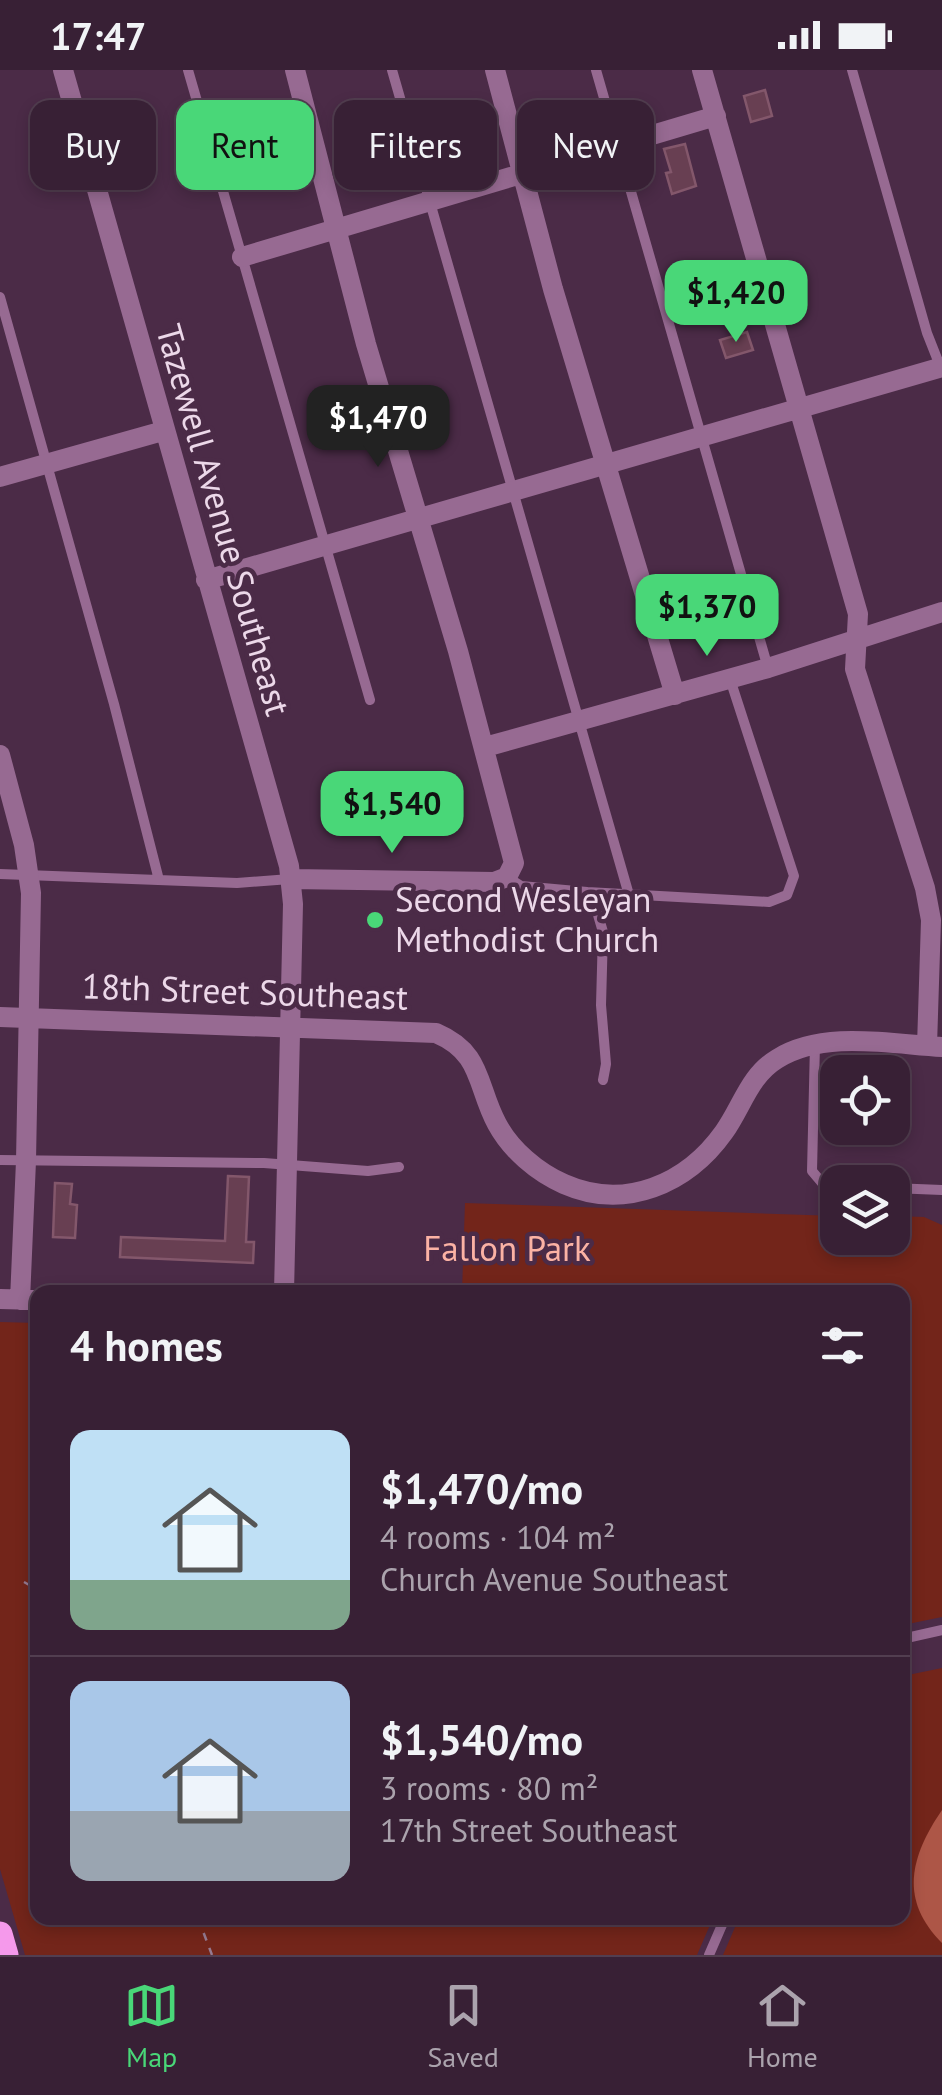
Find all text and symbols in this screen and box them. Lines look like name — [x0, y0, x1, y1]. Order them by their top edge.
text: 17:47 — [50, 11, 146, 60]
chip: Buy — [30, 100, 156, 190]
chip: Rent — [176, 100, 314, 190]
chip: Filters — [334, 100, 497, 190]
chip: New — [517, 100, 654, 190]
pin: $1,420 — [655, 260, 817, 345]
text: $1,420 — [687, 271, 785, 313]
street label: Tazewell Avenue Southeast — [146, 319, 302, 721]
pin: $1,470 — [297, 385, 459, 470]
text: $1,470 — [329, 396, 427, 438]
pin: $1,370 — [626, 574, 788, 659]
text: $1,370 — [658, 585, 756, 627]
pin: $1,540 — [311, 771, 473, 856]
text: $1,540 — [343, 782, 441, 824]
place label: Second Wesleyan Methodist Church — [395, 876, 659, 962]
marker: Second Wesleyan Methodist Church — [364, 909, 386, 931]
street label: 18th Street Southeast — [81, 962, 409, 1020]
map controls — [820, 1055, 910, 1255]
button: locate — [820, 1055, 910, 1145]
button: layers — [820, 1165, 910, 1255]
park label: Fallon Park — [423, 1225, 591, 1271]
text: 4 homes — [70, 1318, 223, 1373]
icon: filters — [815, 1318, 870, 1373]
text: $1,470/mo — [380, 1461, 583, 1516]
icon: home — [150, 1470, 270, 1590]
text: 4 rooms · 104 m² — [380, 1516, 616, 1558]
text: Church Avenue Southeast — [380, 1558, 728, 1600]
text: $1,540/mo — [380, 1712, 583, 1767]
icon: home — [150, 1721, 270, 1841]
text: 3 rooms · 80 m² — [380, 1767, 598, 1809]
text: 17th Street Southeast — [380, 1809, 677, 1851]
tab: Map — [124, 1978, 179, 2075]
tab: Saved — [427, 1978, 499, 2075]
tab: Home — [747, 1978, 818, 2075]

